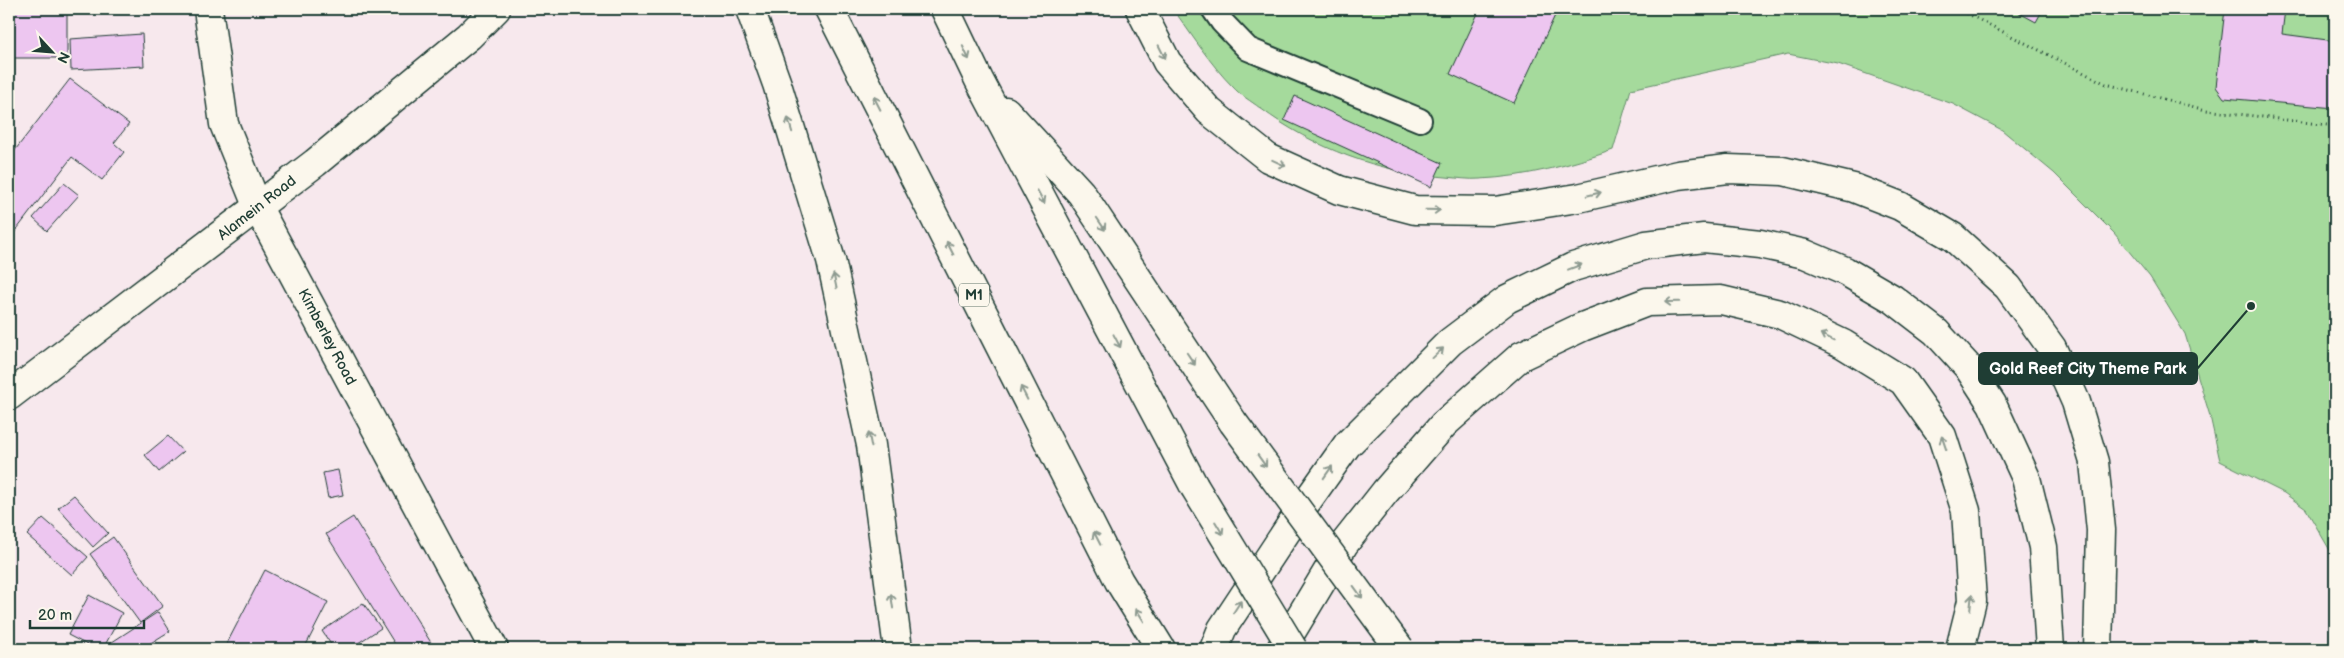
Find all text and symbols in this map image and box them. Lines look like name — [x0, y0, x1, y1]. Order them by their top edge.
north arrow — [28, 28, 78, 78]
one-way arrow — [1158, 44, 1167, 59]
one-way arrow — [962, 45, 971, 60]
text: N — [53, 49, 73, 66]
one-way arrow — [872, 96, 881, 111]
one-way arrow — [784, 118, 794, 134]
one-way arrow — [1271, 158, 1286, 168]
street label: Alamein Road — [214, 171, 300, 245]
one-way arrow — [1037, 189, 1046, 204]
one-way arrow — [1585, 189, 1601, 198]
one-way arrow — [1424, 205, 1440, 215]
one-way arrow — [1096, 216, 1106, 230]
one-way arrow — [945, 241, 954, 256]
one-way arrow — [1566, 262, 1582, 271]
one-way arrow — [830, 274, 839, 290]
road number: M1 — [959, 284, 989, 306]
street label: Kimberley Road — [294, 285, 360, 389]
one-way arrow — [1664, 297, 1680, 306]
one-way arrow — [1820, 332, 1835, 341]
one-way arrow — [1113, 333, 1122, 348]
one-way arrow — [1432, 347, 1444, 359]
one-way arrow — [1186, 352, 1196, 366]
callout: Gold Reef City Theme Park — [1979, 353, 2197, 384]
text: Gold Reef City Theme Park — [1989, 360, 2187, 379]
one-way arrow — [1019, 386, 1028, 401]
one-way arrow — [864, 432, 874, 448]
one-way arrow — [1939, 436, 1948, 451]
one-way arrow — [1257, 454, 1267, 468]
one-way arrow — [1323, 465, 1333, 479]
one-way arrow — [1215, 520, 1225, 534]
one-way arrow — [1092, 531, 1101, 546]
one-way arrow — [1353, 585, 1364, 598]
one-way arrow — [887, 593, 897, 609]
one-way arrow — [1966, 594, 1976, 610]
scale bar — [30, 598, 144, 630]
one-way arrow — [1232, 600, 1242, 614]
text: 20 m — [38, 606, 72, 625]
one-way arrow — [1135, 609, 1145, 623]

